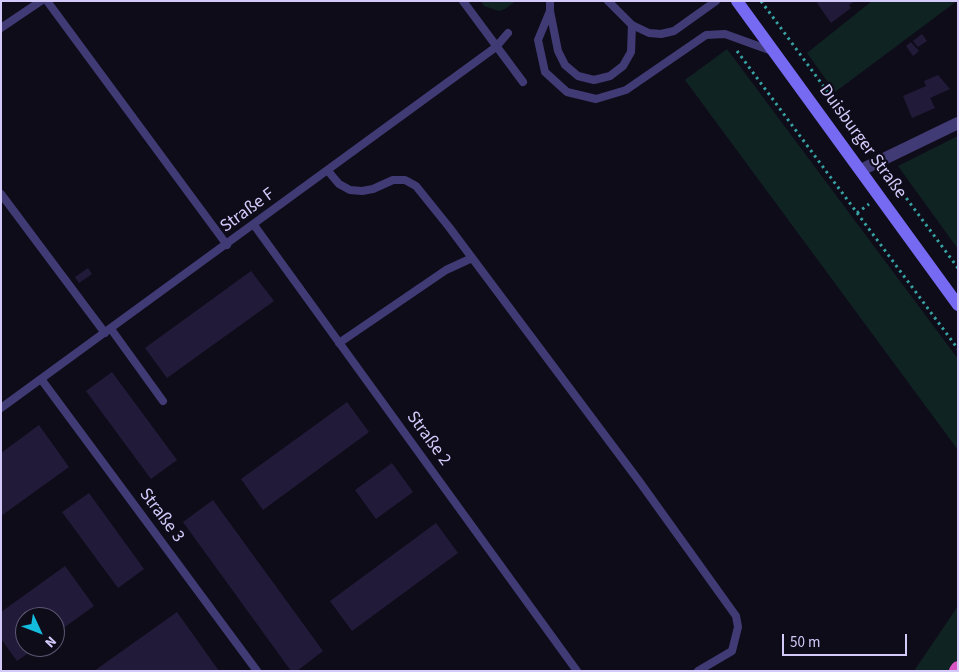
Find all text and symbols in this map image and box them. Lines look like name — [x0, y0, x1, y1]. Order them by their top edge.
street label: Duisburger Straße — [813, 81, 911, 203]
street label: Straße F — [217, 184, 279, 238]
street label: Straße 2 — [401, 408, 455, 470]
street label: Straße 3 — [134, 485, 188, 547]
north arrow — [15, 607, 65, 657]
scale bar — [784, 624, 909, 656]
text: N — [40, 631, 61, 652]
text: 50 m — [790, 632, 820, 653]

